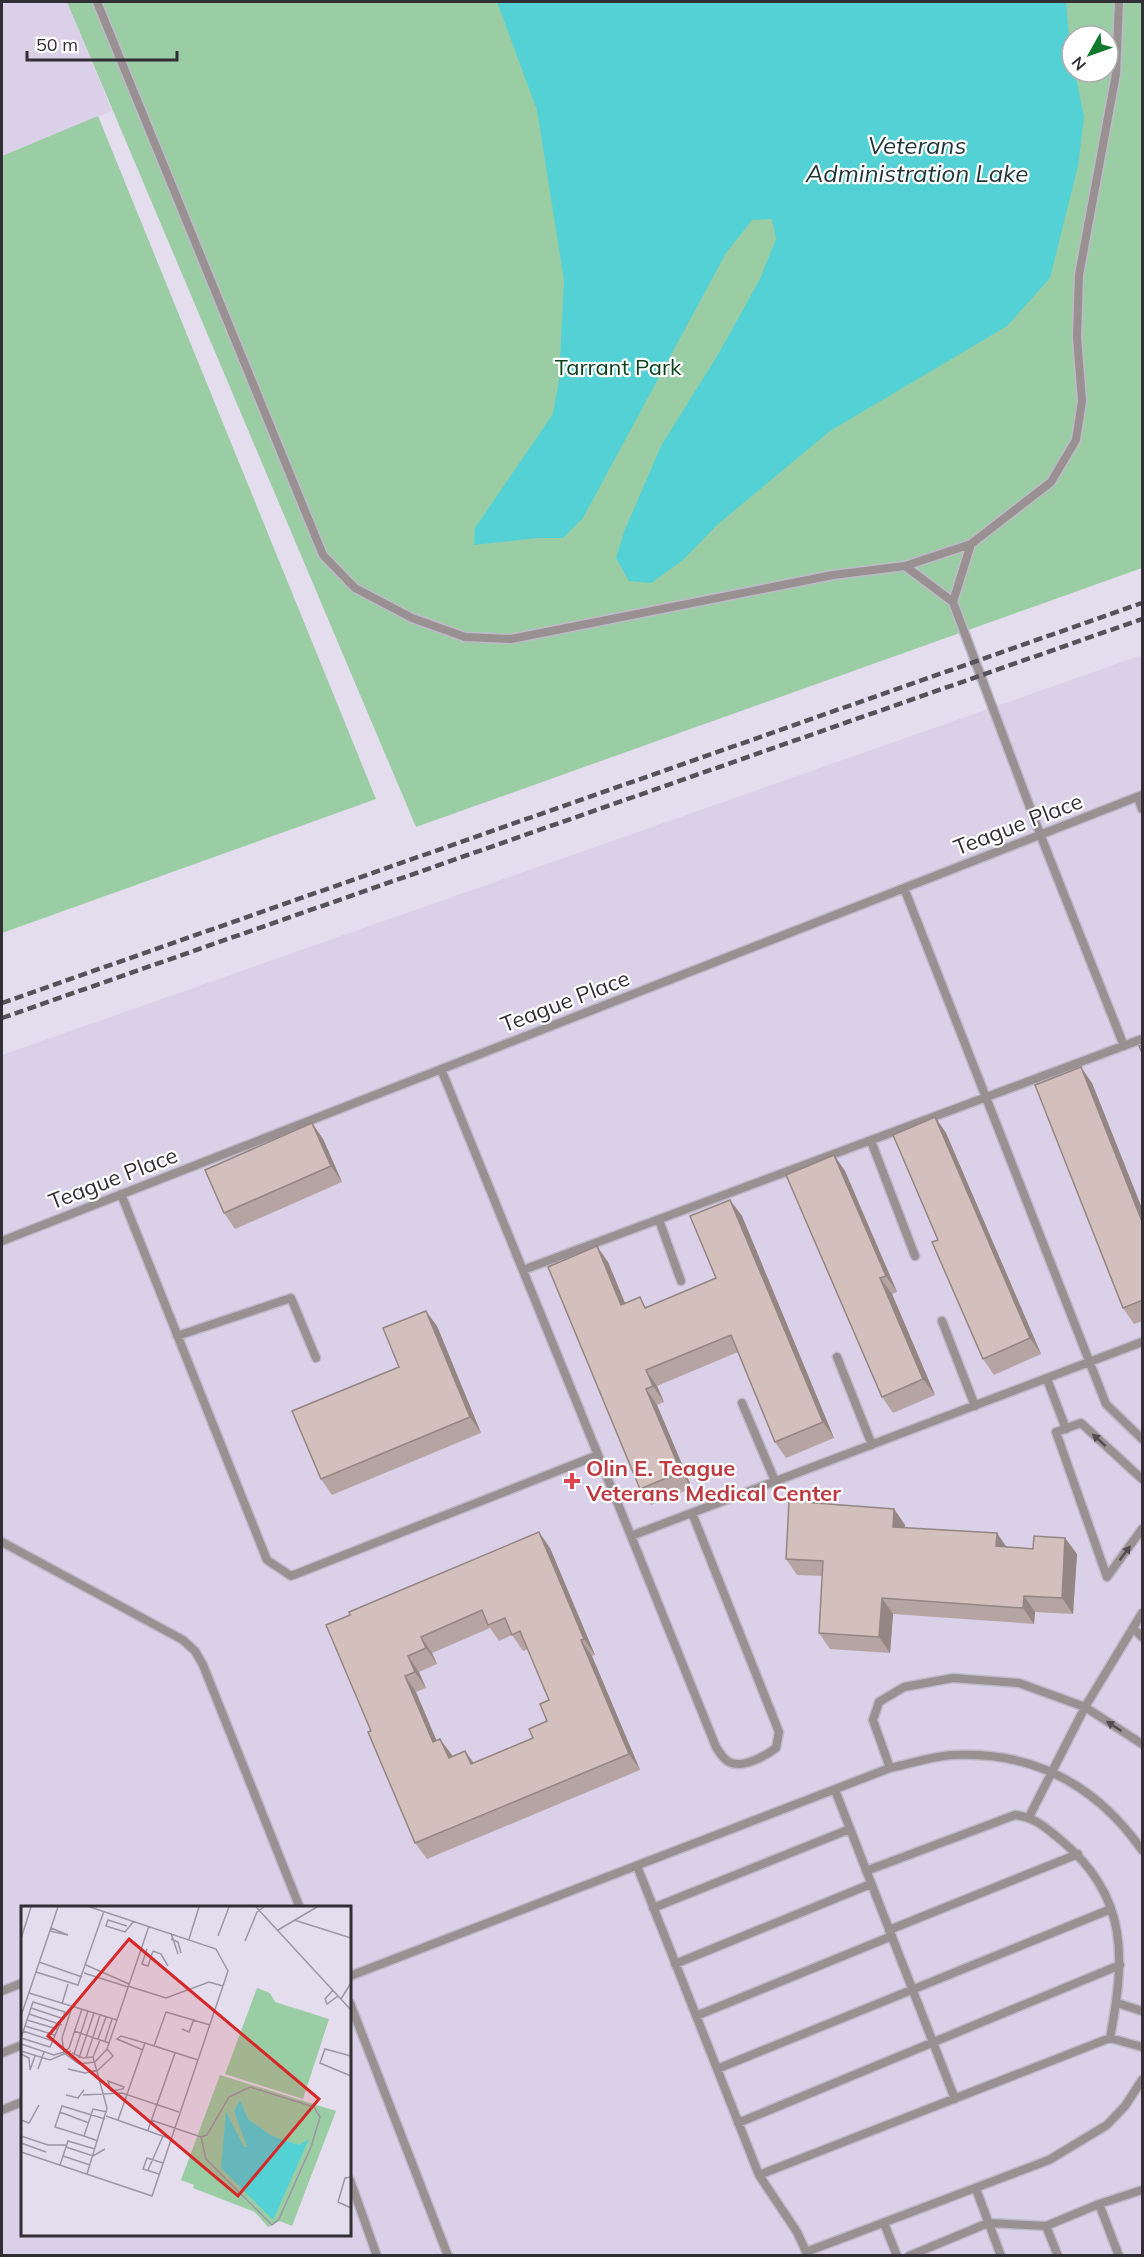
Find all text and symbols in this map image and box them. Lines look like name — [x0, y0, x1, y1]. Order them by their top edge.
scale bar — [27, 24, 177, 62]
north arrow — [1060, 24, 1120, 84]
text: 50 m — [36, 33, 78, 56]
text: N — [1067, 53, 1090, 75]
water label: Veterans Administration Lake — [805, 130, 1028, 188]
park label: Tarrant Park — [555, 353, 682, 381]
street label: Teague Place — [950, 787, 1086, 861]
street label: Teague Place — [497, 964, 633, 1038]
street label: Teague Place — [45, 1141, 181, 1215]
one-way arrow — [1092, 1434, 1107, 1447]
place label: Olin E. Teague Veterans Medical Center — [585, 1454, 841, 1507]
marker: Olin E. Teague Veterans Medical Center — [563, 1472, 581, 1490]
one-way arrow — [1118, 1545, 1131, 1561]
one-way arrow — [1105, 1720, 1122, 1731]
inset map — [21, 1906, 351, 2236]

